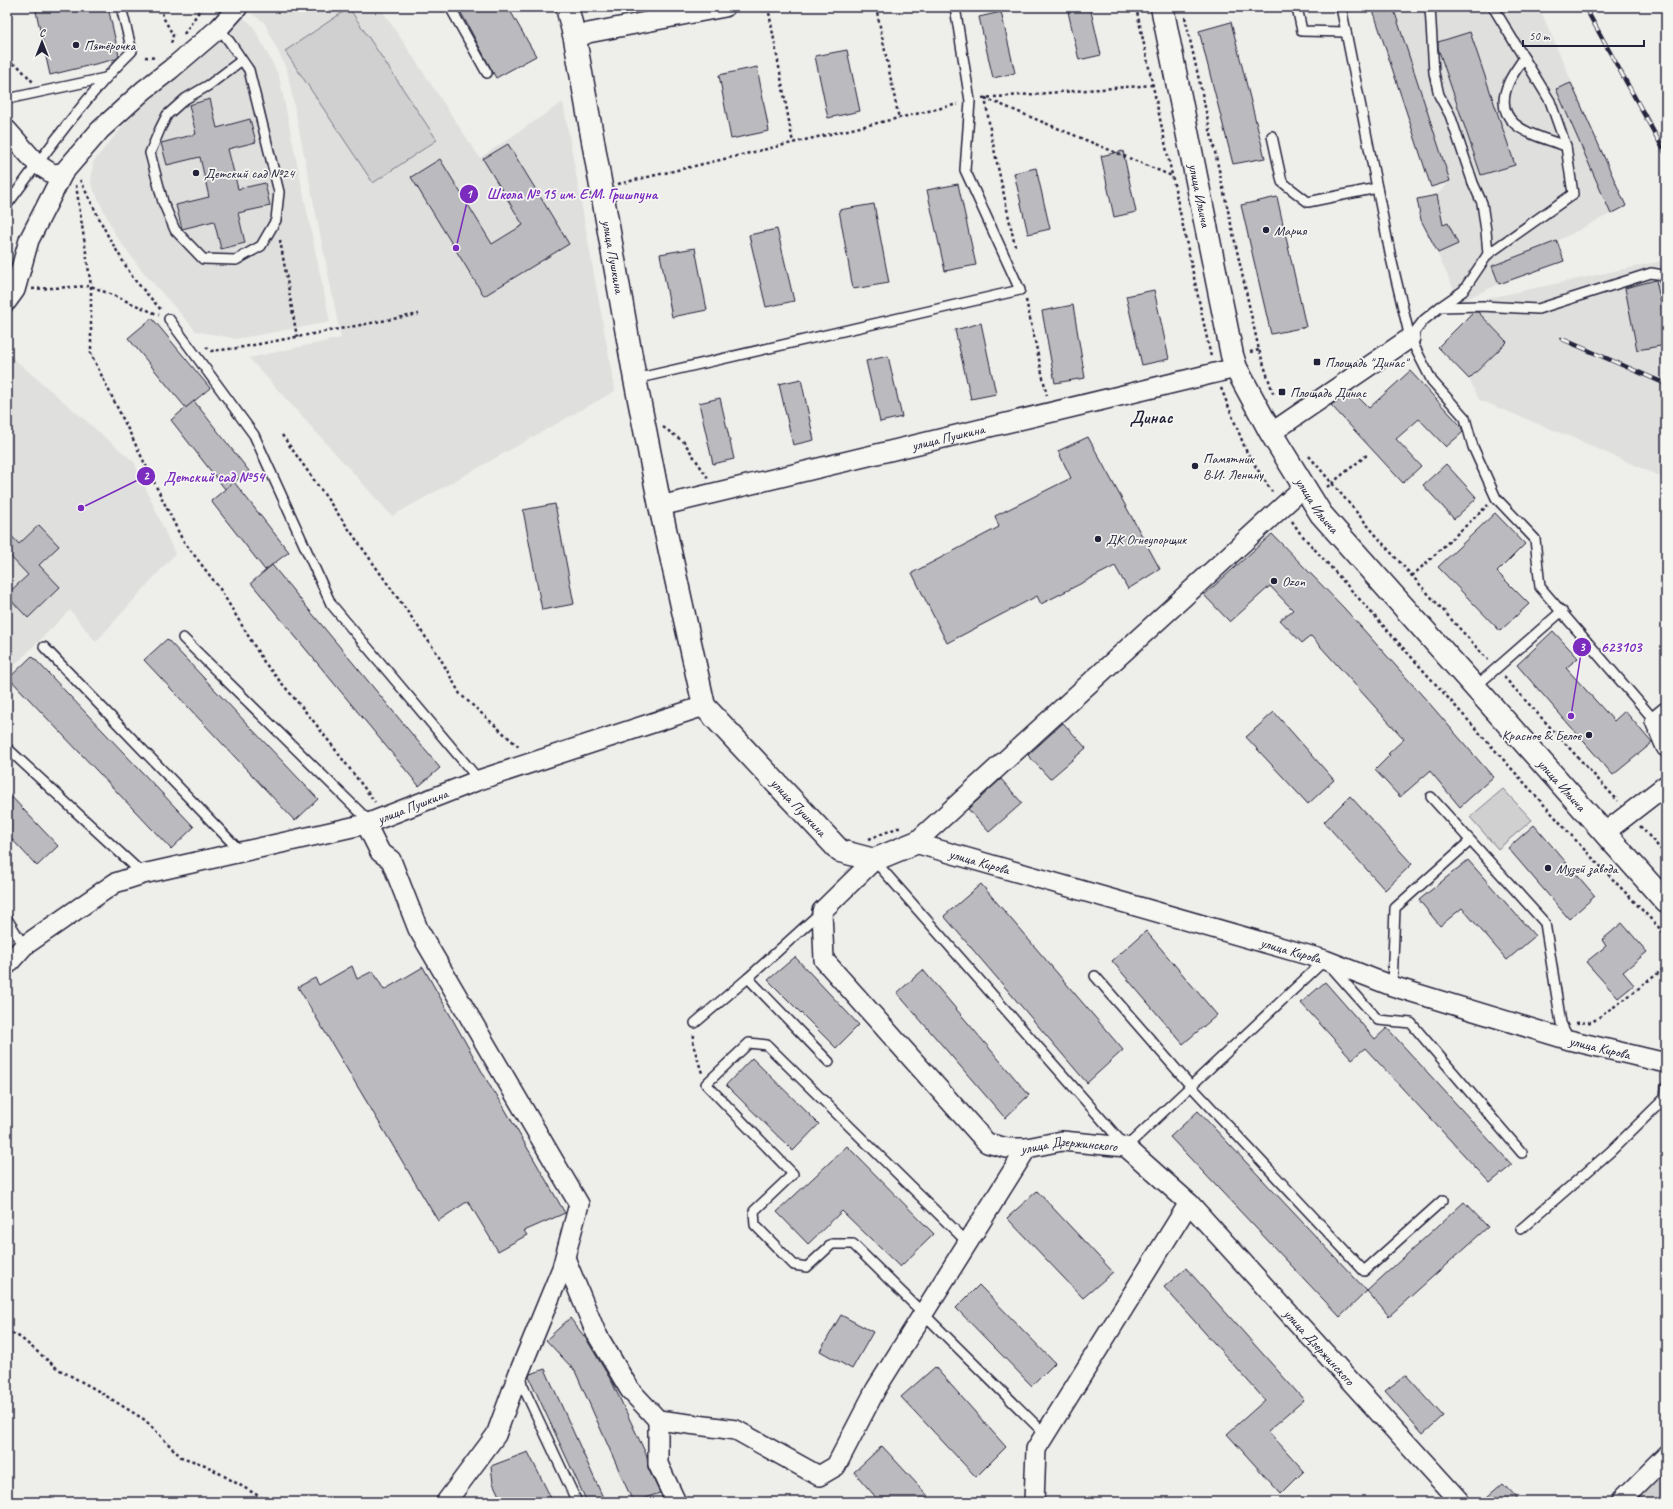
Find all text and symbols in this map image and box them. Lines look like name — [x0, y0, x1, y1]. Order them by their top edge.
north arrow — [22, 22, 62, 62]
scale bar — [1523, 22, 1644, 48]
text: С — [39, 25, 46, 39]
text: 50 m — [1529, 28, 1551, 44]
place label: Пятёрочка — [84, 37, 137, 54]
marker: Пятёрочка — [71, 40, 81, 50]
street label: улица Ильича — [1185, 161, 1214, 230]
place label: Детский сад №24 — [204, 165, 296, 182]
marker: Детский сад №24 — [191, 168, 201, 178]
callout: Школа № 15 им. Е.М. Гришпуна — [459, 180, 666, 207]
text: Школа № 15 им. Е.М. Гришпуна — [487, 185, 659, 204]
text: 1 — [466, 186, 473, 202]
street label: улица Пушкина — [598, 218, 628, 296]
place label: Мария — [1274, 222, 1308, 239]
marker: Мария — [1261, 225, 1271, 235]
place label: Площадь "Динас" — [1325, 354, 1410, 371]
marker: Площадь "Динас" — [1312, 357, 1322, 367]
place label: Площадь Динас — [1290, 384, 1367, 401]
marker: Площадь Динас — [1277, 387, 1287, 397]
district label: Динас — [1130, 406, 1173, 428]
street label: улица Пушкина — [909, 420, 987, 455]
place label: Памятник В.И. Ленину — [1203, 450, 1264, 483]
marker: Памятник В.И. Ленину — [1190, 461, 1200, 471]
callout: Детский сад №54 — [136, 463, 272, 490]
text: 2 — [143, 468, 150, 484]
text: Детский сад №54 — [164, 468, 266, 487]
street label: улица Ильича — [1291, 473, 1343, 538]
place label: ДК Огнеупорщик — [1106, 531, 1187, 548]
marker: ДК Огнеупорщик — [1093, 534, 1103, 544]
place label: Ozon — [1282, 573, 1306, 590]
marker: Ozon — [1269, 576, 1279, 586]
callout: 623103 — [1572, 634, 1649, 661]
text: 623103 — [1601, 638, 1643, 657]
text: 3 — [1579, 639, 1586, 655]
place label: Красное & Белое — [1502, 727, 1582, 744]
marker: Красное & Белое — [1584, 730, 1594, 740]
street label: улица Ильича — [1533, 755, 1590, 816]
street label: улица Пушкина — [766, 774, 831, 841]
street label: улица Пушкина — [374, 785, 451, 828]
street label: улица Кирова — [946, 845, 1013, 879]
place label: Музей завода — [1556, 860, 1619, 877]
marker: Музей завода — [1543, 863, 1553, 873]
street label: улица Кирова — [1258, 934, 1324, 968]
street label: улица Кирова — [1567, 1032, 1633, 1064]
street label: улица Дзержинского — [1020, 1133, 1119, 1157]
street label: улица Дзержинского — [1279, 1305, 1359, 1390]

